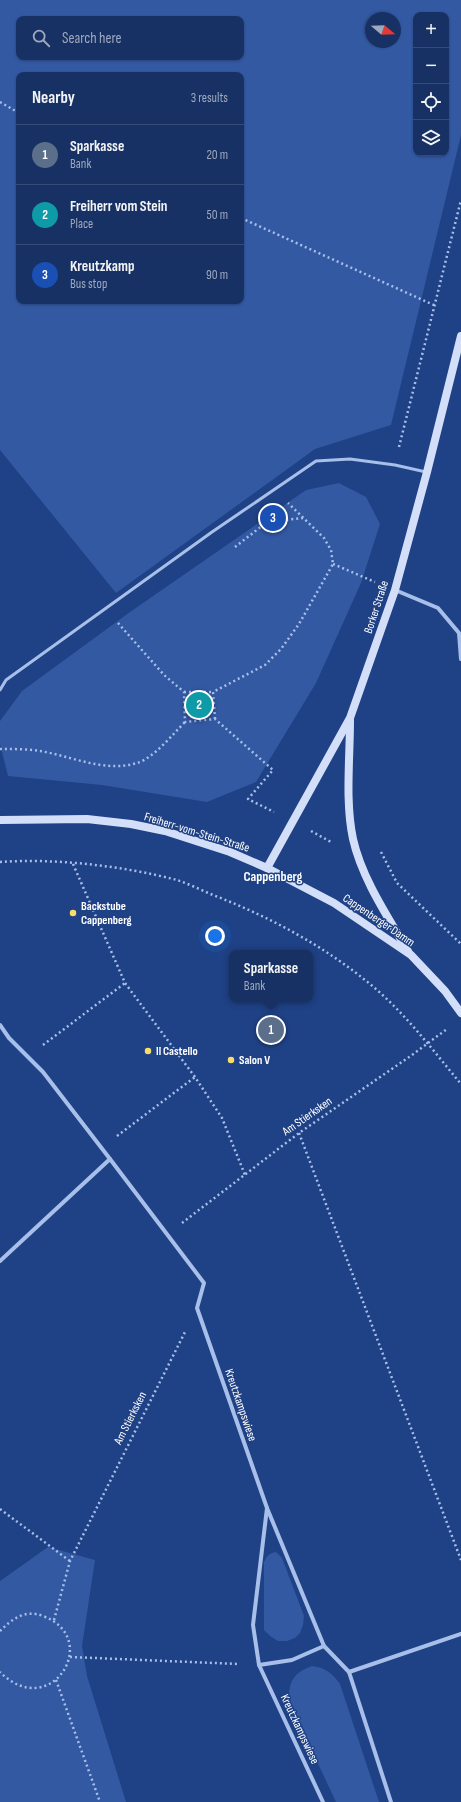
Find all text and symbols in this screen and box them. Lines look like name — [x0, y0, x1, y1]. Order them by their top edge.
north arrow — [365, 12, 401, 48]
map controls — [413, 12, 449, 156]
button: + — [413, 12, 449, 48]
search box — [16, 16, 244, 60]
icon: search — [30, 27, 52, 49]
text: Search here — [62, 29, 122, 48]
button: − — [413, 48, 449, 84]
button: locate — [413, 84, 449, 120]
text: Nearby — [32, 88, 75, 108]
text: 3 results — [191, 90, 228, 106]
button: layers — [413, 120, 449, 156]
text: Sparkasse — [70, 137, 124, 156]
text: 1 — [42, 147, 48, 163]
text: 20 m — [206, 147, 228, 163]
text: Bank — [70, 156, 91, 172]
text: Freiherr vom Stein — [70, 197, 167, 216]
text: 2 — [42, 207, 48, 223]
text: 50 m — [207, 207, 228, 223]
text: Place — [70, 216, 93, 232]
text: Kreutzkamp — [70, 257, 134, 276]
text: 3 — [42, 267, 48, 283]
text: 90 m — [206, 267, 228, 283]
text: Bus stop — [70, 276, 107, 292]
pin: 3 — [260, 503, 286, 533]
street label: Borker Straße — [361, 579, 392, 636]
pin: 2 — [186, 690, 212, 720]
street label: Freiherr-vom-Stein-Straße — [142, 809, 251, 856]
district label: Cappenberg — [243, 868, 303, 885]
street label: Cappenberger Damm — [340, 891, 418, 950]
place label: Backstube Cappenberg — [81, 899, 132, 928]
marker: Backstube Cappenberg — [68, 908, 78, 918]
your location — [205, 926, 225, 946]
popup — [229, 950, 313, 1002]
text: Sparkasse — [244, 959, 298, 978]
text: Bank — [244, 978, 265, 994]
pin: 1 — [258, 1015, 284, 1045]
place label: Il Castello — [156, 1044, 198, 1059]
marker: Il Castello — [143, 1046, 153, 1056]
place label: Salon V — [239, 1053, 270, 1068]
marker: Salon V — [226, 1055, 236, 1065]
street label: Am Stierksken — [279, 1094, 335, 1140]
street label: Kreutzkampswiese — [221, 1367, 260, 1444]
street label: Am Stierksken — [110, 1389, 150, 1448]
street label: Kreutzkampswiese — [277, 1692, 322, 1767]

